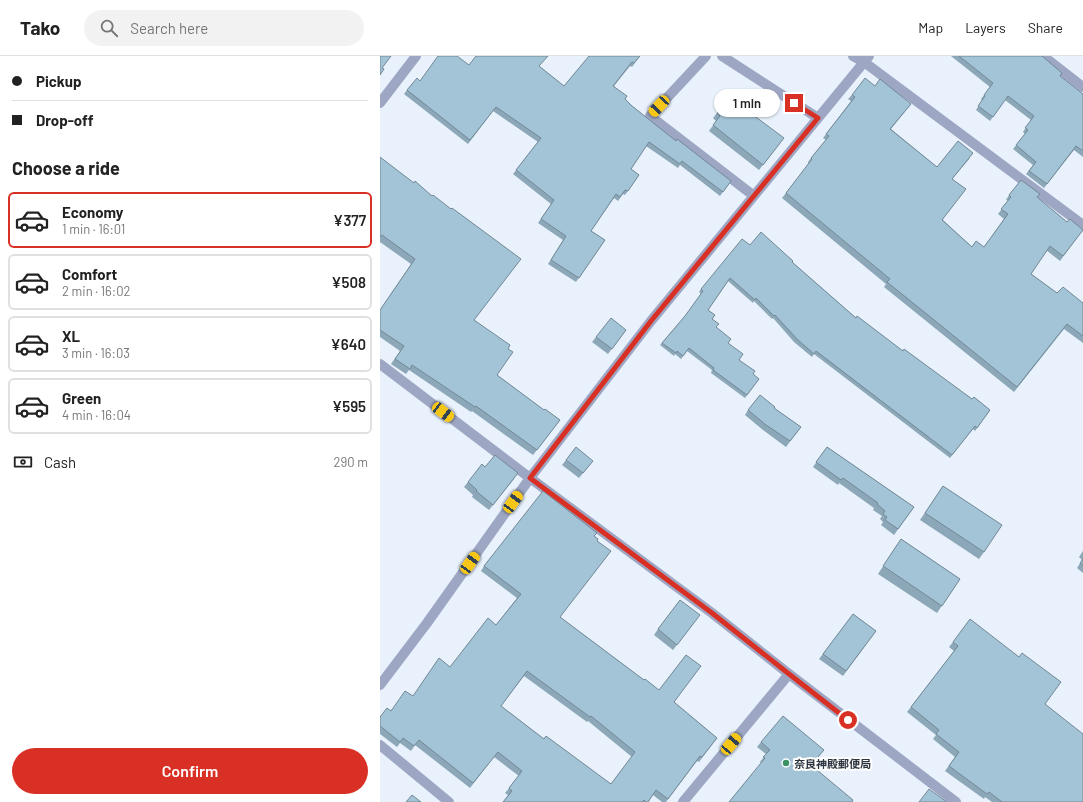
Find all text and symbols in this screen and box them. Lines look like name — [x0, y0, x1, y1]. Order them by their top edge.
search box — [84, 10, 364, 46]
text: Tako — [20, 16, 60, 39]
icon: search — [98, 17, 120, 39]
text: Search here — [130, 19, 208, 37]
text: Map — [918, 19, 943, 36]
text: Layers — [965, 19, 1006, 36]
text: Share — [1028, 19, 1063, 36]
text: Pickup — [36, 72, 82, 90]
callout: 1 min — [714, 89, 780, 117]
car — [646, 93, 672, 119]
route end — [785, 94, 803, 112]
text: 1 min — [733, 95, 761, 111]
text: Drop-off — [36, 111, 94, 129]
text: Choose a ride — [12, 157, 120, 179]
icon: car — [14, 202, 50, 238]
text: Economy — [62, 203, 123, 221]
text: ¥377 — [333, 211, 366, 229]
text: 1 min · 16:01 — [62, 221, 125, 237]
icon: car — [14, 264, 50, 300]
text: Comfort — [62, 265, 117, 283]
text: ¥508 — [331, 273, 366, 291]
text: 2 min · 16:02 — [62, 283, 131, 299]
icon: car — [14, 326, 50, 362]
text: XL — [62, 327, 80, 345]
text: ¥640 — [330, 335, 366, 353]
text: 3 min · 16:03 — [62, 345, 130, 361]
icon: car — [14, 388, 50, 424]
text: Green — [62, 389, 101, 407]
text: ¥595 — [332, 397, 366, 415]
car — [430, 400, 456, 424]
text: 4 min · 16:04 — [62, 407, 131, 423]
icon: cash — [12, 451, 34, 473]
text: Cash — [44, 453, 76, 471]
text: 290 m — [334, 454, 368, 470]
car — [501, 489, 525, 515]
car — [458, 550, 482, 576]
route start — [839, 711, 857, 729]
car — [719, 731, 743, 757]
button: Confirm — [12, 748, 368, 794]
place label: 奈良神殿郵便局 — [794, 757, 871, 770]
marker: 奈良神殿郵便局 — [781, 758, 791, 768]

